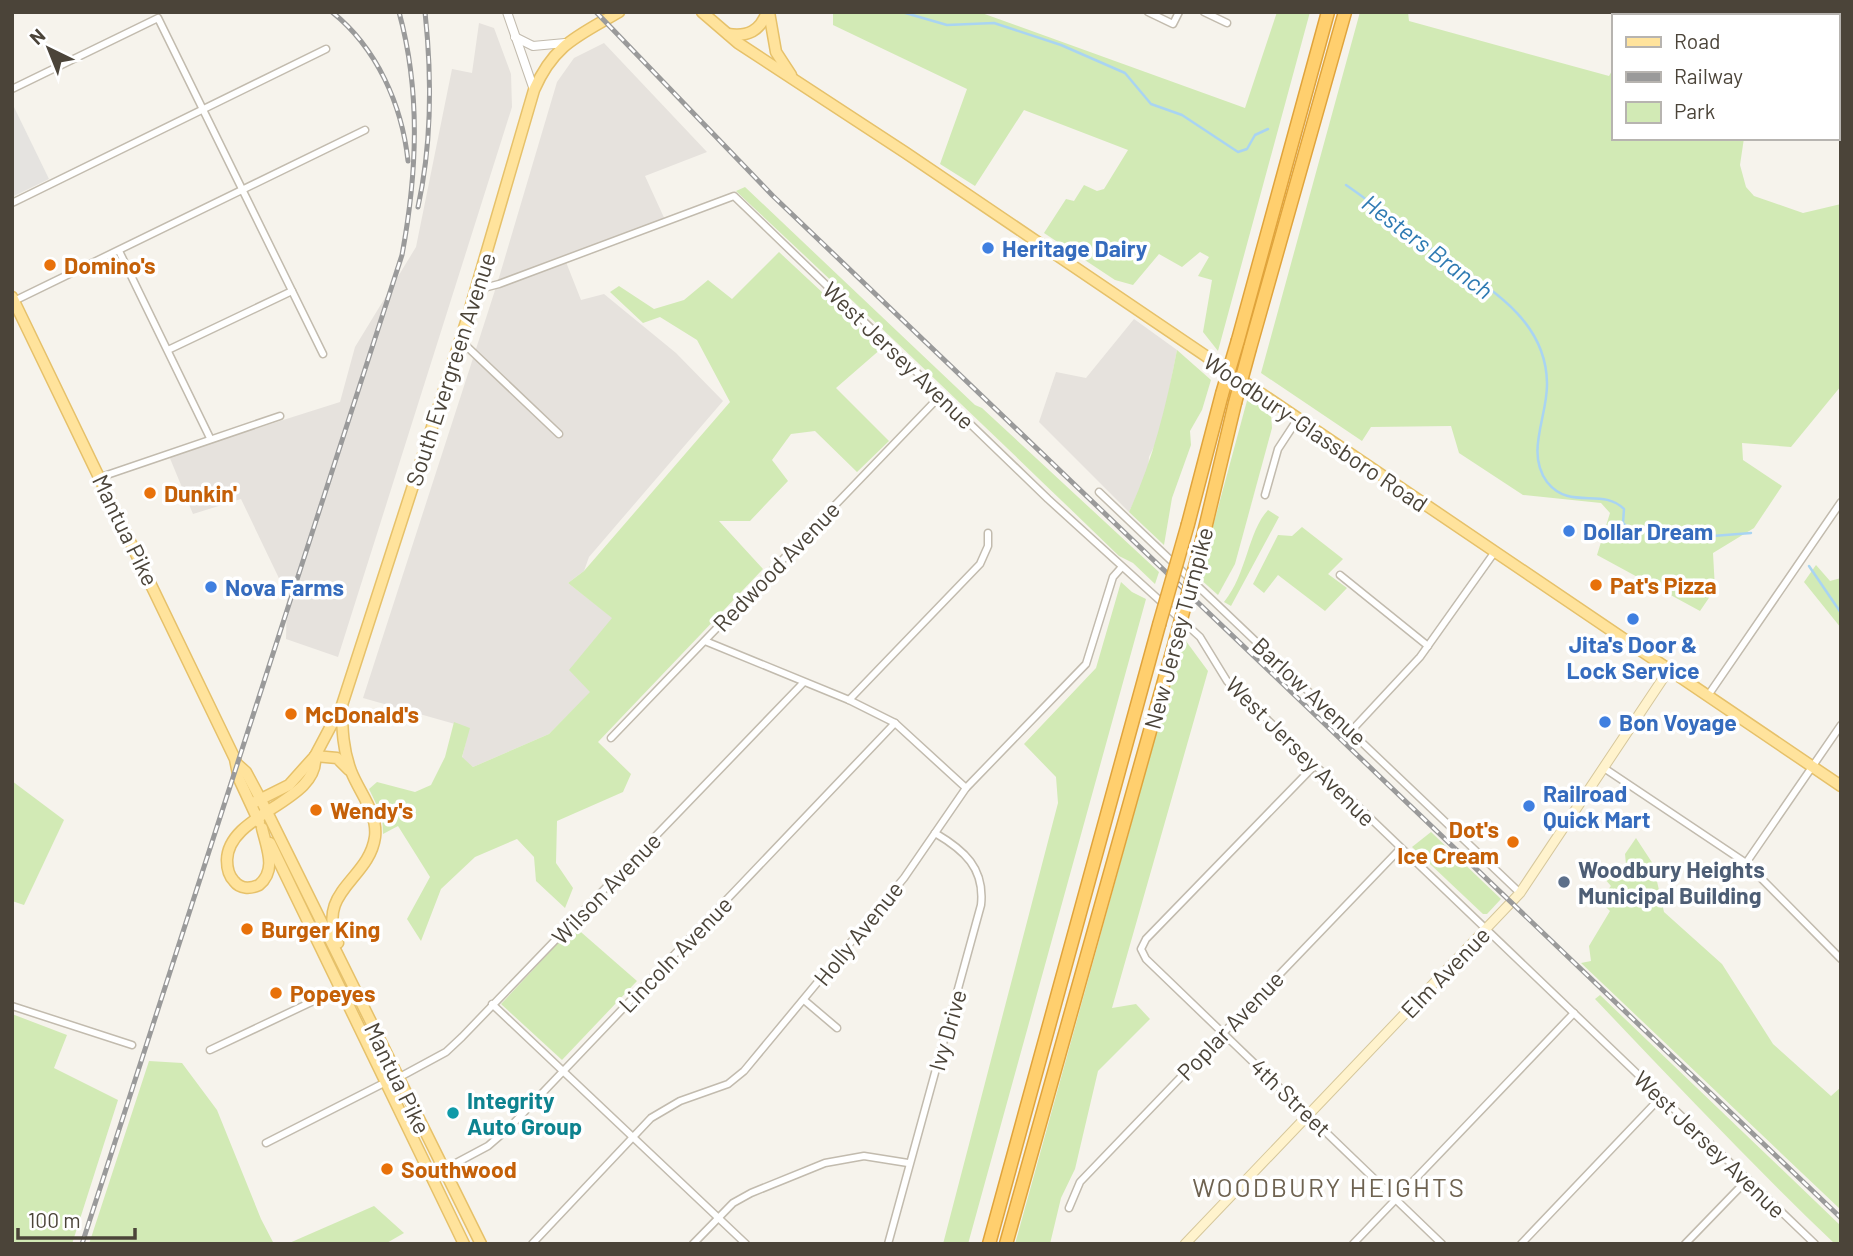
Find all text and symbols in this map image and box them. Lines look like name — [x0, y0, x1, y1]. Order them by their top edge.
north arrow — [14, 14, 84, 84]
legend — [1612, 14, 1839, 140]
text: N — [25, 23, 50, 49]
text: Road — [1674, 28, 1720, 53]
text: Railway — [1674, 63, 1743, 88]
text: Park — [1674, 98, 1715, 123]
water label: Hesters Branch — [1357, 188, 1499, 304]
place label: Heritage Dairy — [1002, 234, 1148, 262]
marker: Heritage Dairy — [980, 240, 996, 256]
street label: South Evergreen Avenue — [399, 249, 501, 489]
place label: Domino's — [64, 251, 156, 279]
marker: Domino's — [42, 257, 58, 273]
street label: West Jersey Avenue — [817, 275, 981, 435]
street label: Woodbury-Glassboro Road — [1199, 347, 1433, 517]
street label: Mantua Pike — [87, 470, 165, 590]
place label: Dunkin' — [164, 479, 237, 507]
marker: Dunkin' — [142, 485, 158, 501]
street label: Redwood Avenue — [707, 495, 845, 637]
place label: Dollar Dream — [1583, 517, 1713, 545]
marker: Dollar Dream — [1561, 523, 1577, 539]
street label: New Jersey Turnpike — [1138, 524, 1218, 732]
place label: Pat's Pizza — [1610, 571, 1717, 599]
place label: Nova Farms — [225, 573, 344, 601]
marker: Pat's Pizza — [1588, 577, 1604, 593]
marker: Nova Farms — [203, 579, 219, 595]
marker: Jita's Door & Lock Service — [1625, 611, 1641, 627]
place label: Jita's Door & Lock Service — [1566, 630, 1700, 684]
street label: Barlow Avenue — [1247, 631, 1373, 751]
street label: West Jersey Avenue — [1220, 670, 1382, 832]
place label: McDonald's — [305, 700, 419, 728]
marker: McDonald's — [283, 706, 299, 722]
place label: Bon Voyage — [1619, 708, 1737, 736]
marker: Bon Voyage — [1597, 714, 1613, 730]
place label: Railroad Quick Mart — [1543, 779, 1651, 833]
place label: Wendy's — [330, 796, 413, 824]
marker: Railroad Quick Mart — [1521, 798, 1537, 814]
marker: Wendy's — [308, 802, 324, 818]
place label: Dot's Ice Cream — [1397, 815, 1499, 869]
street label: Wilson Avenue — [546, 826, 666, 950]
marker: Dot's Ice Cream — [1505, 834, 1521, 850]
place label: Woodbury Heights Municipal Building — [1578, 855, 1765, 909]
marker: Woodbury Heights Municipal Building — [1556, 874, 1572, 890]
street label: Holly Avenue — [807, 875, 909, 991]
street label: Lincoln Avenue — [612, 890, 738, 1018]
place label: Burger King — [261, 915, 380, 943]
marker: Burger King — [239, 921, 255, 937]
street label: Elm Avenue — [1395, 921, 1495, 1023]
street label: Poplar Avenue — [1171, 964, 1289, 1086]
place label: Popeyes — [290, 979, 376, 1007]
marker: Popeyes — [268, 985, 284, 1001]
street label: Ivy Drive — [922, 986, 972, 1074]
street label: Mantua Pike — [359, 1018, 437, 1138]
street label: 4th Street — [1245, 1052, 1337, 1142]
street label: West Jersey Avenue — [1628, 1064, 1792, 1224]
place label: Integrity Auto Group — [467, 1086, 582, 1140]
marker: Integrity Auto Group — [445, 1105, 461, 1121]
place label: Southwood — [401, 1155, 517, 1183]
marker: Southwood — [379, 1161, 395, 1177]
district label: WOODBURY HEIGHTS — [1192, 1171, 1466, 1202]
scale bar — [18, 1196, 135, 1240]
text: 100 m — [28, 1207, 81, 1232]

